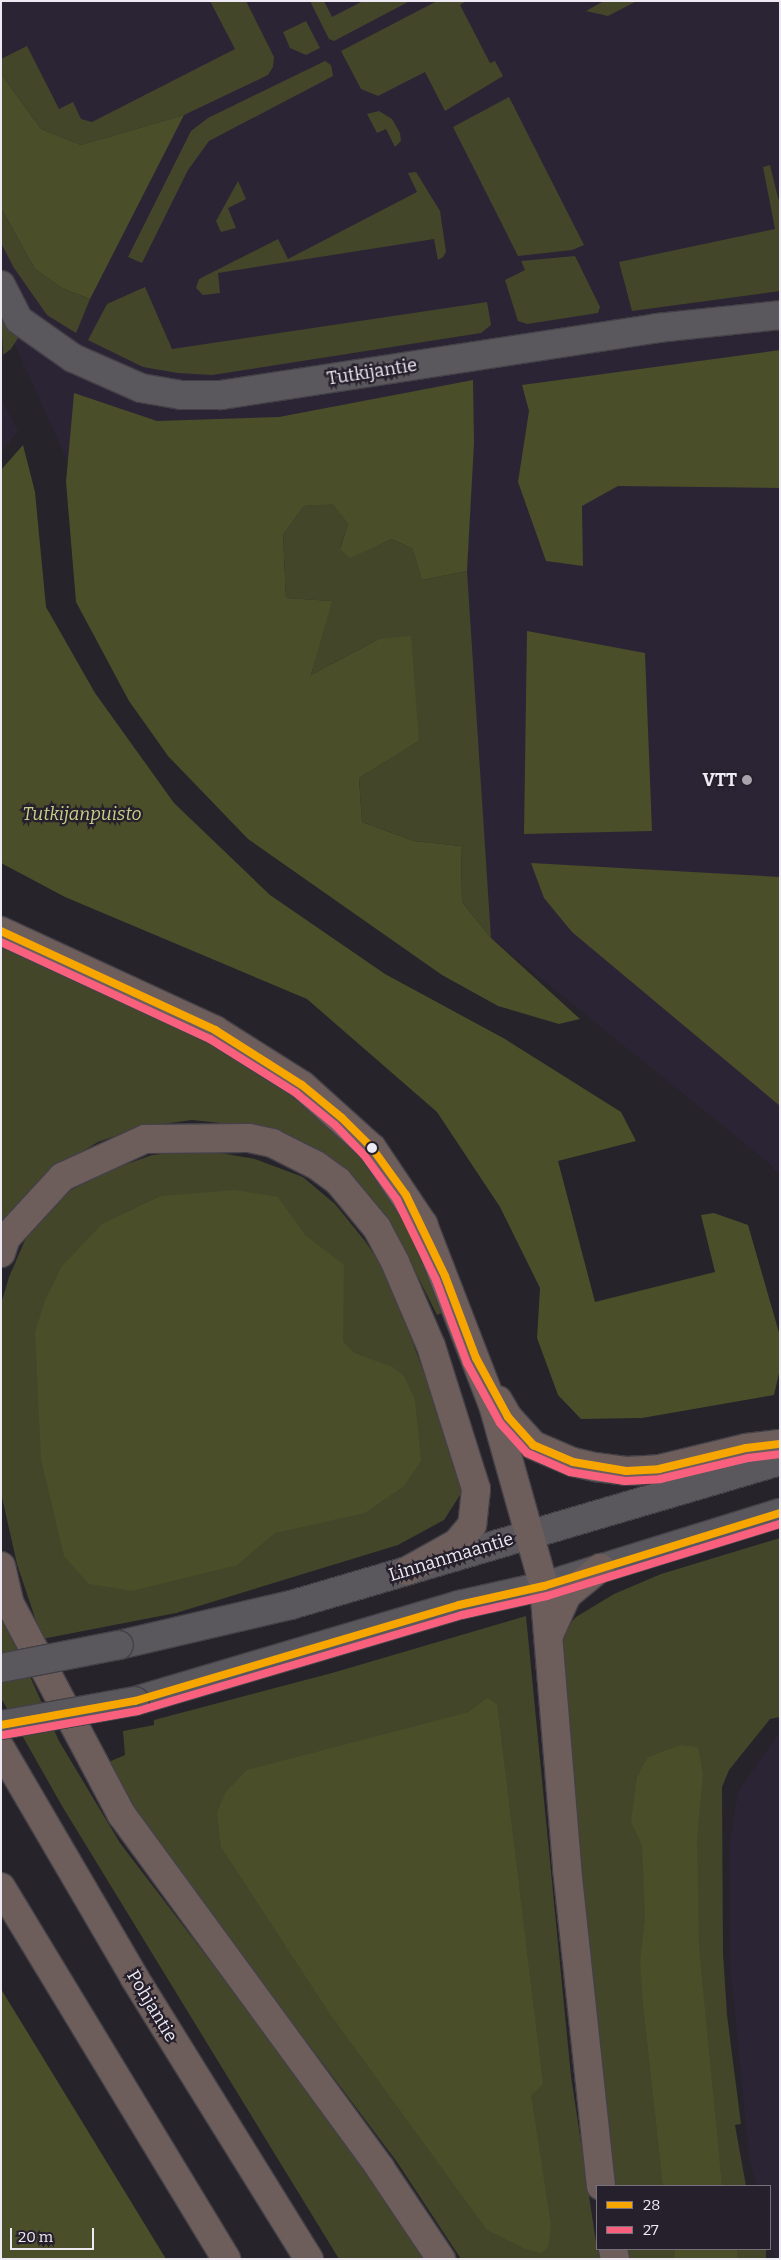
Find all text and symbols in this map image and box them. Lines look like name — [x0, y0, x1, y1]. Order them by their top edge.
street label: Tutkijantie — [325, 354, 419, 390]
place label: VTT — [703, 769, 737, 791]
marker: VTT — [741, 774, 753, 786]
park label: Tutkijanpuisto — [22, 803, 142, 825]
unlabelled marker — [367, 1143, 377, 1153]
street label: Linnanmaantie — [386, 1528, 516, 1586]
street label: Pohjantie — [122, 1966, 182, 2046]
legend — [596, 2185, 771, 2250]
text: 28 — [643, 2196, 660, 2214]
scale bar — [12, 2218, 96, 2250]
text: 27 — [643, 2221, 659, 2239]
text: 20 m — [18, 2228, 53, 2246]

